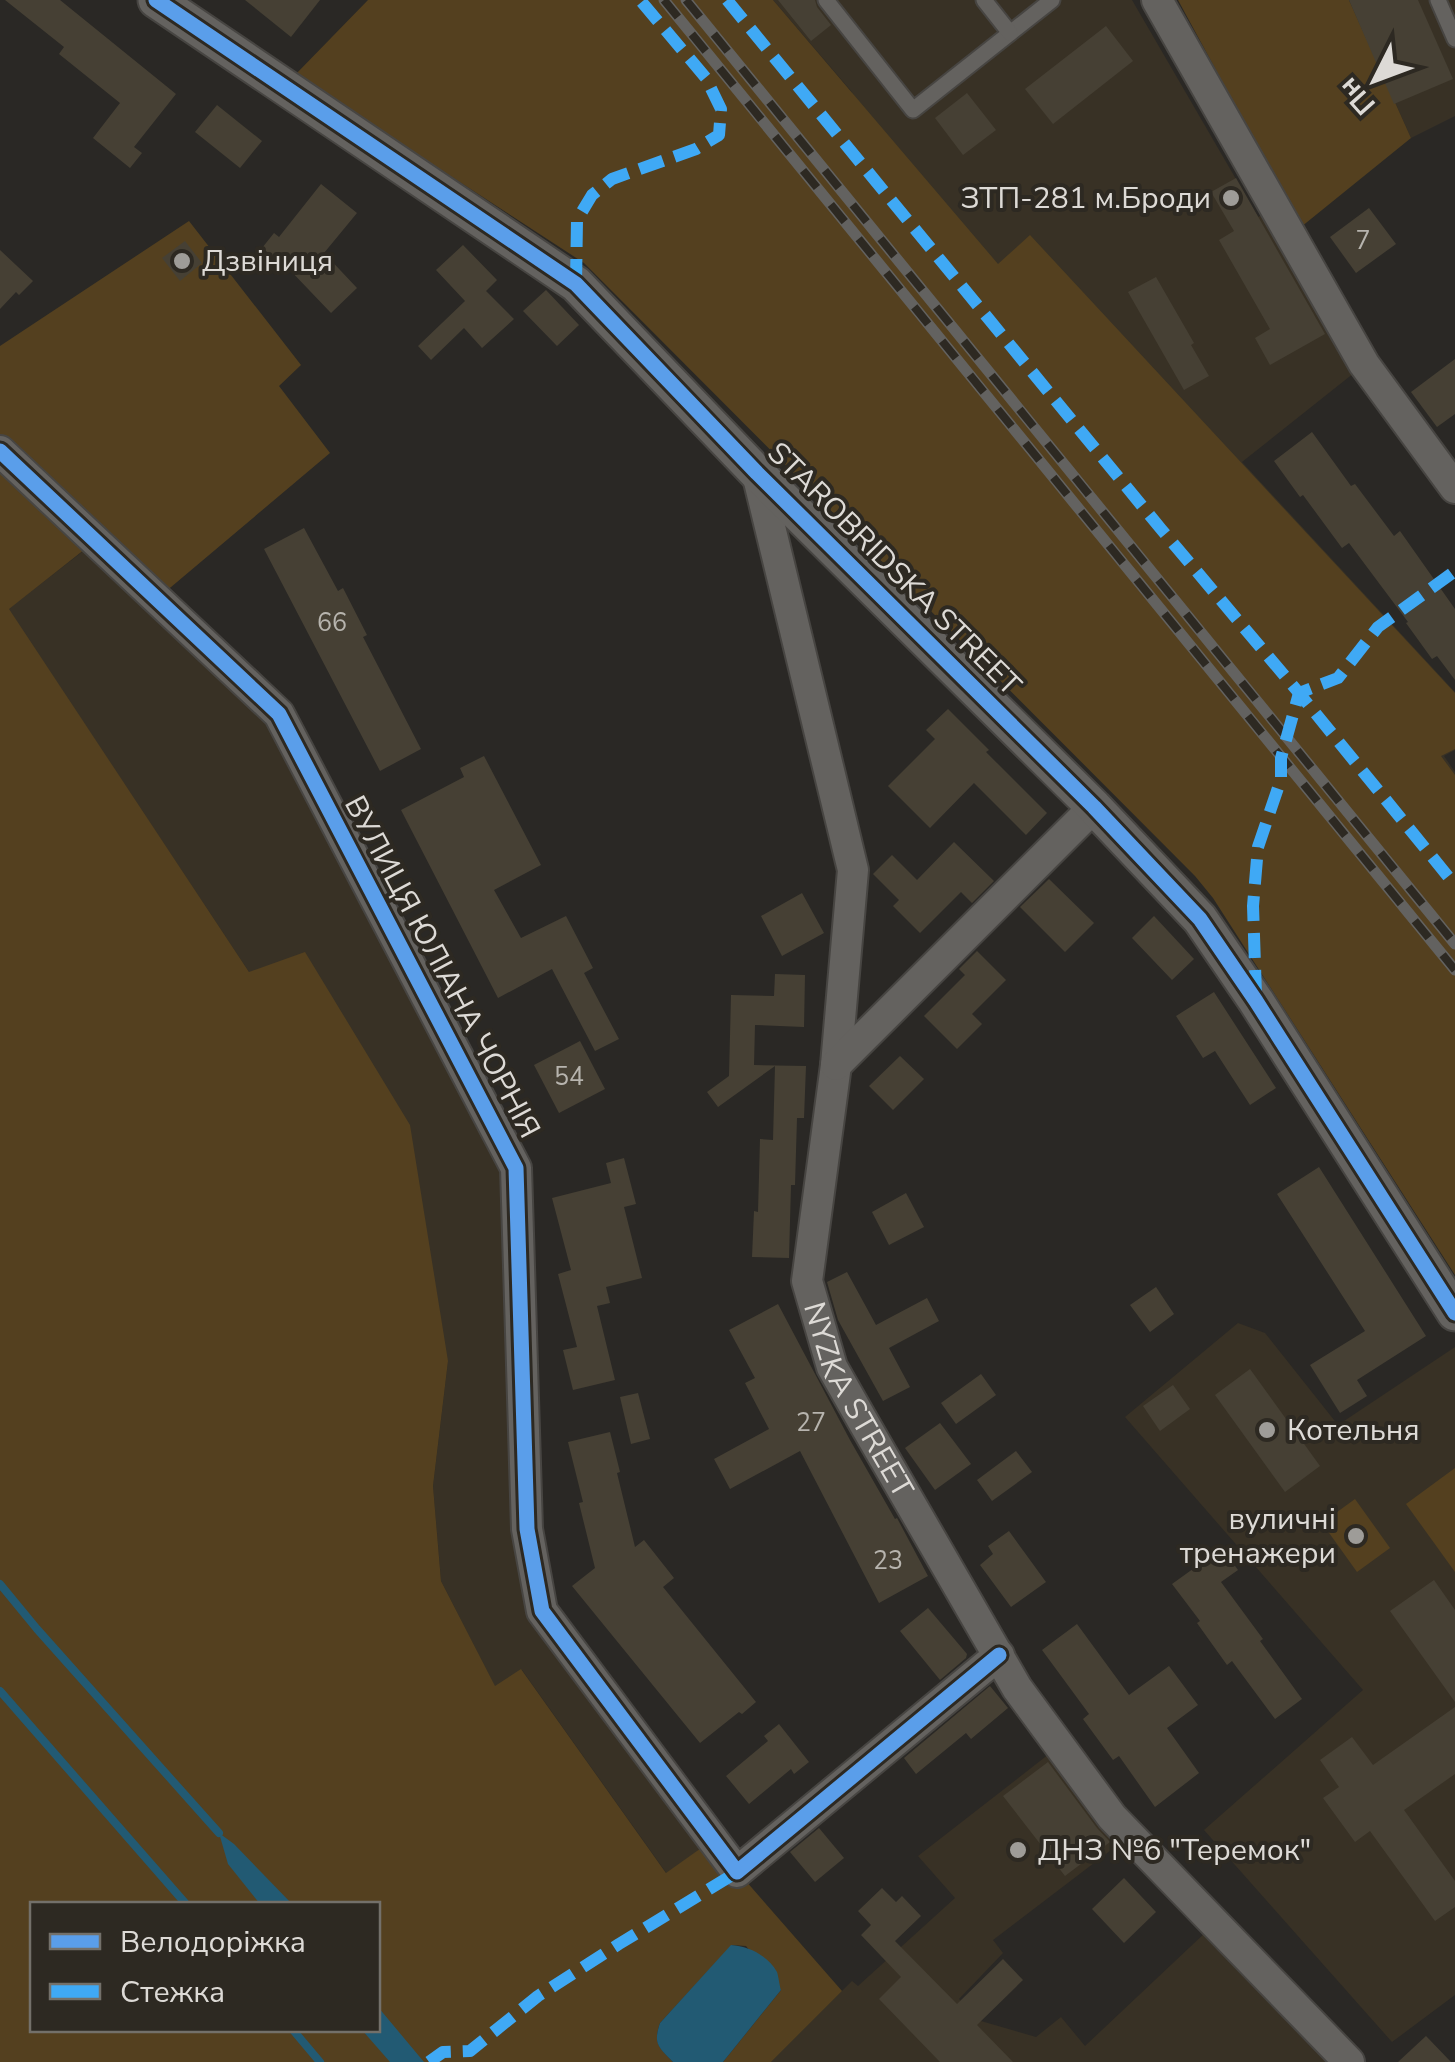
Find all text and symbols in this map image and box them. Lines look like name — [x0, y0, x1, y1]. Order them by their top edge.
north arrow — [1325, 30, 1425, 130]
text: Пн — [1330, 69, 1384, 123]
place label: ЗТП-281 м.Броди — [960, 178, 1211, 219]
marker: ЗТП-281 м.Броди — [1220, 187, 1242, 209]
house number: 7 — [1355, 224, 1371, 258]
place label: Дзвіниця — [202, 241, 333, 282]
marker: Дзвіниця — [171, 250, 193, 272]
street label: STAROBRIDSKA STREET — [758, 433, 1030, 705]
house number: 66 — [317, 606, 347, 640]
street label: ВУЛИЦЯ ЮЛІАНА ЧОРНІЯ — [334, 789, 550, 1145]
house number: 54 — [554, 1060, 584, 1094]
street label: NYZKA STREET — [794, 1297, 923, 1505]
house number: 27 — [796, 1406, 826, 1440]
place label: Котельня — [1287, 1410, 1420, 1451]
marker: Котельня — [1256, 1419, 1278, 1441]
place label: вуличні тренажери — [1180, 1499, 1336, 1574]
marker: вуличні тренажери — [1345, 1525, 1367, 1547]
house number: 23 — [873, 1544, 903, 1578]
place label: ДНЗ №6 "Теремок" — [1038, 1830, 1311, 1871]
marker: ДНЗ №6 "Теремок" — [1007, 1839, 1029, 1861]
legend — [30, 1902, 380, 2032]
text: Велодоріжка — [120, 1922, 306, 1963]
text: Стежка — [120, 1972, 225, 2013]

